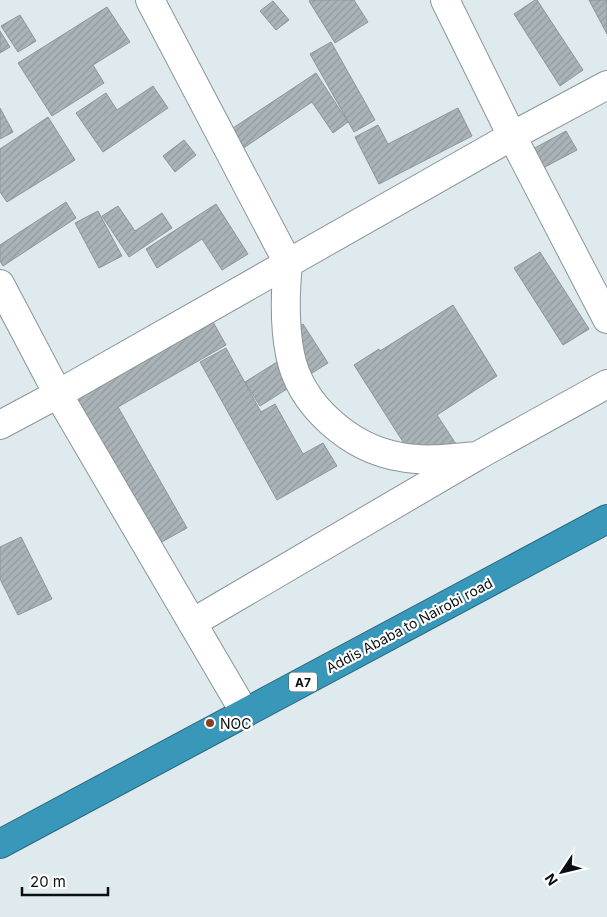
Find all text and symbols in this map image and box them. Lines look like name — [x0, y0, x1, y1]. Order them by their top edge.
street label: Addis Ababa to Nairobi road — [323, 574, 495, 676]
road number: A7 — [289, 672, 317, 692]
place label: NOC — [220, 715, 251, 732]
marker: NOC — [204, 717, 216, 729]
north arrow — [537, 847, 587, 897]
scale bar — [22, 864, 109, 896]
text: N — [541, 870, 561, 889]
text: 20 m — [30, 872, 66, 891]

